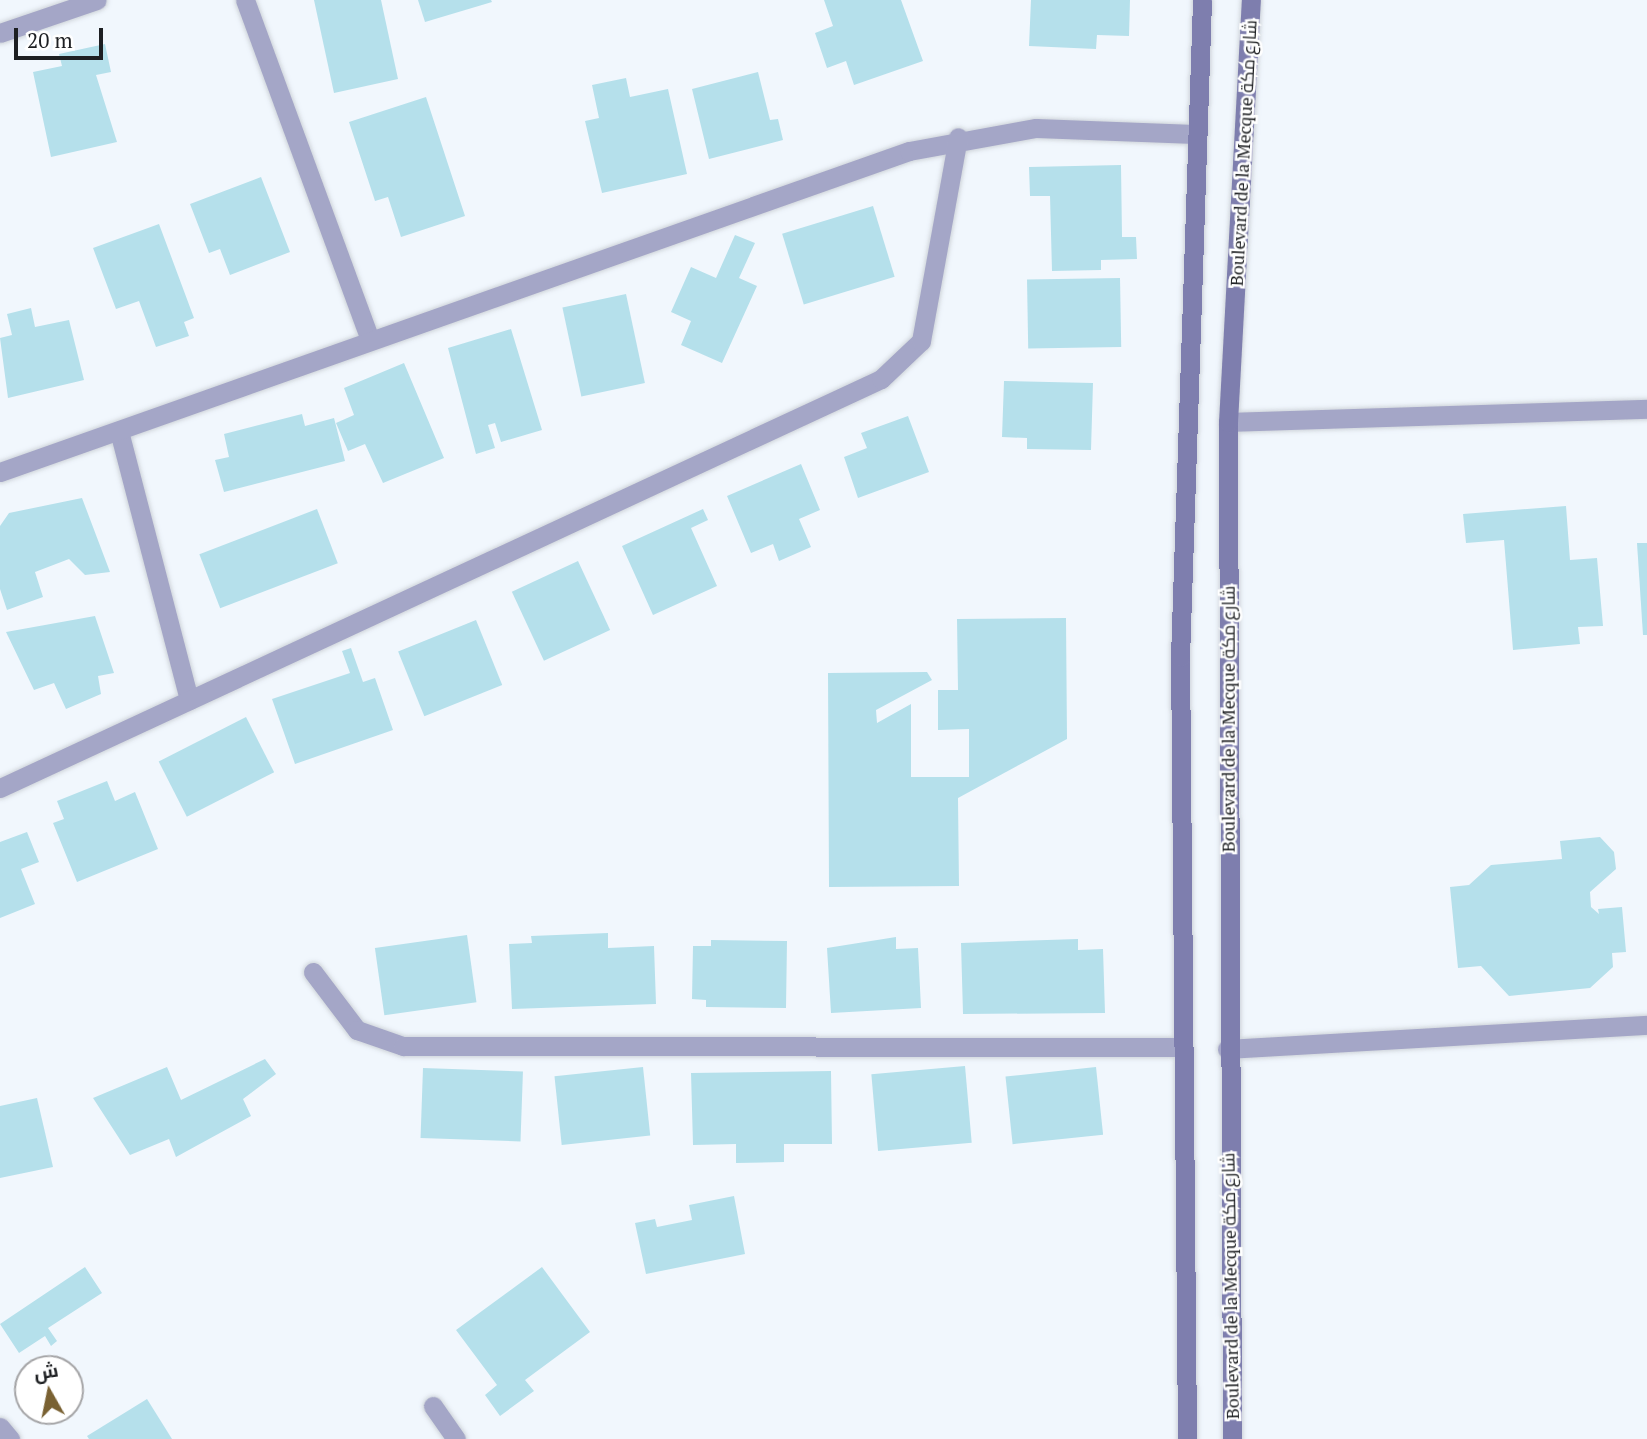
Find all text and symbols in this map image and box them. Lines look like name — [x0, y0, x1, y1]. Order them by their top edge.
scale bar — [18, 14, 107, 58]
street label: Boulevard de la Mecque شارع مكة — [1225, 19, 1261, 287]
text: 20 m — [27, 26, 73, 54]
street label: Boulevard de la Mecque شارع مكة — [1217, 586, 1239, 852]
street label: Boulevard de la Mecque شارع مكة — [1217, 1152, 1243, 1420]
north arrow — [14, 1355, 84, 1425]
text: ش — [32, 1356, 60, 1385]

